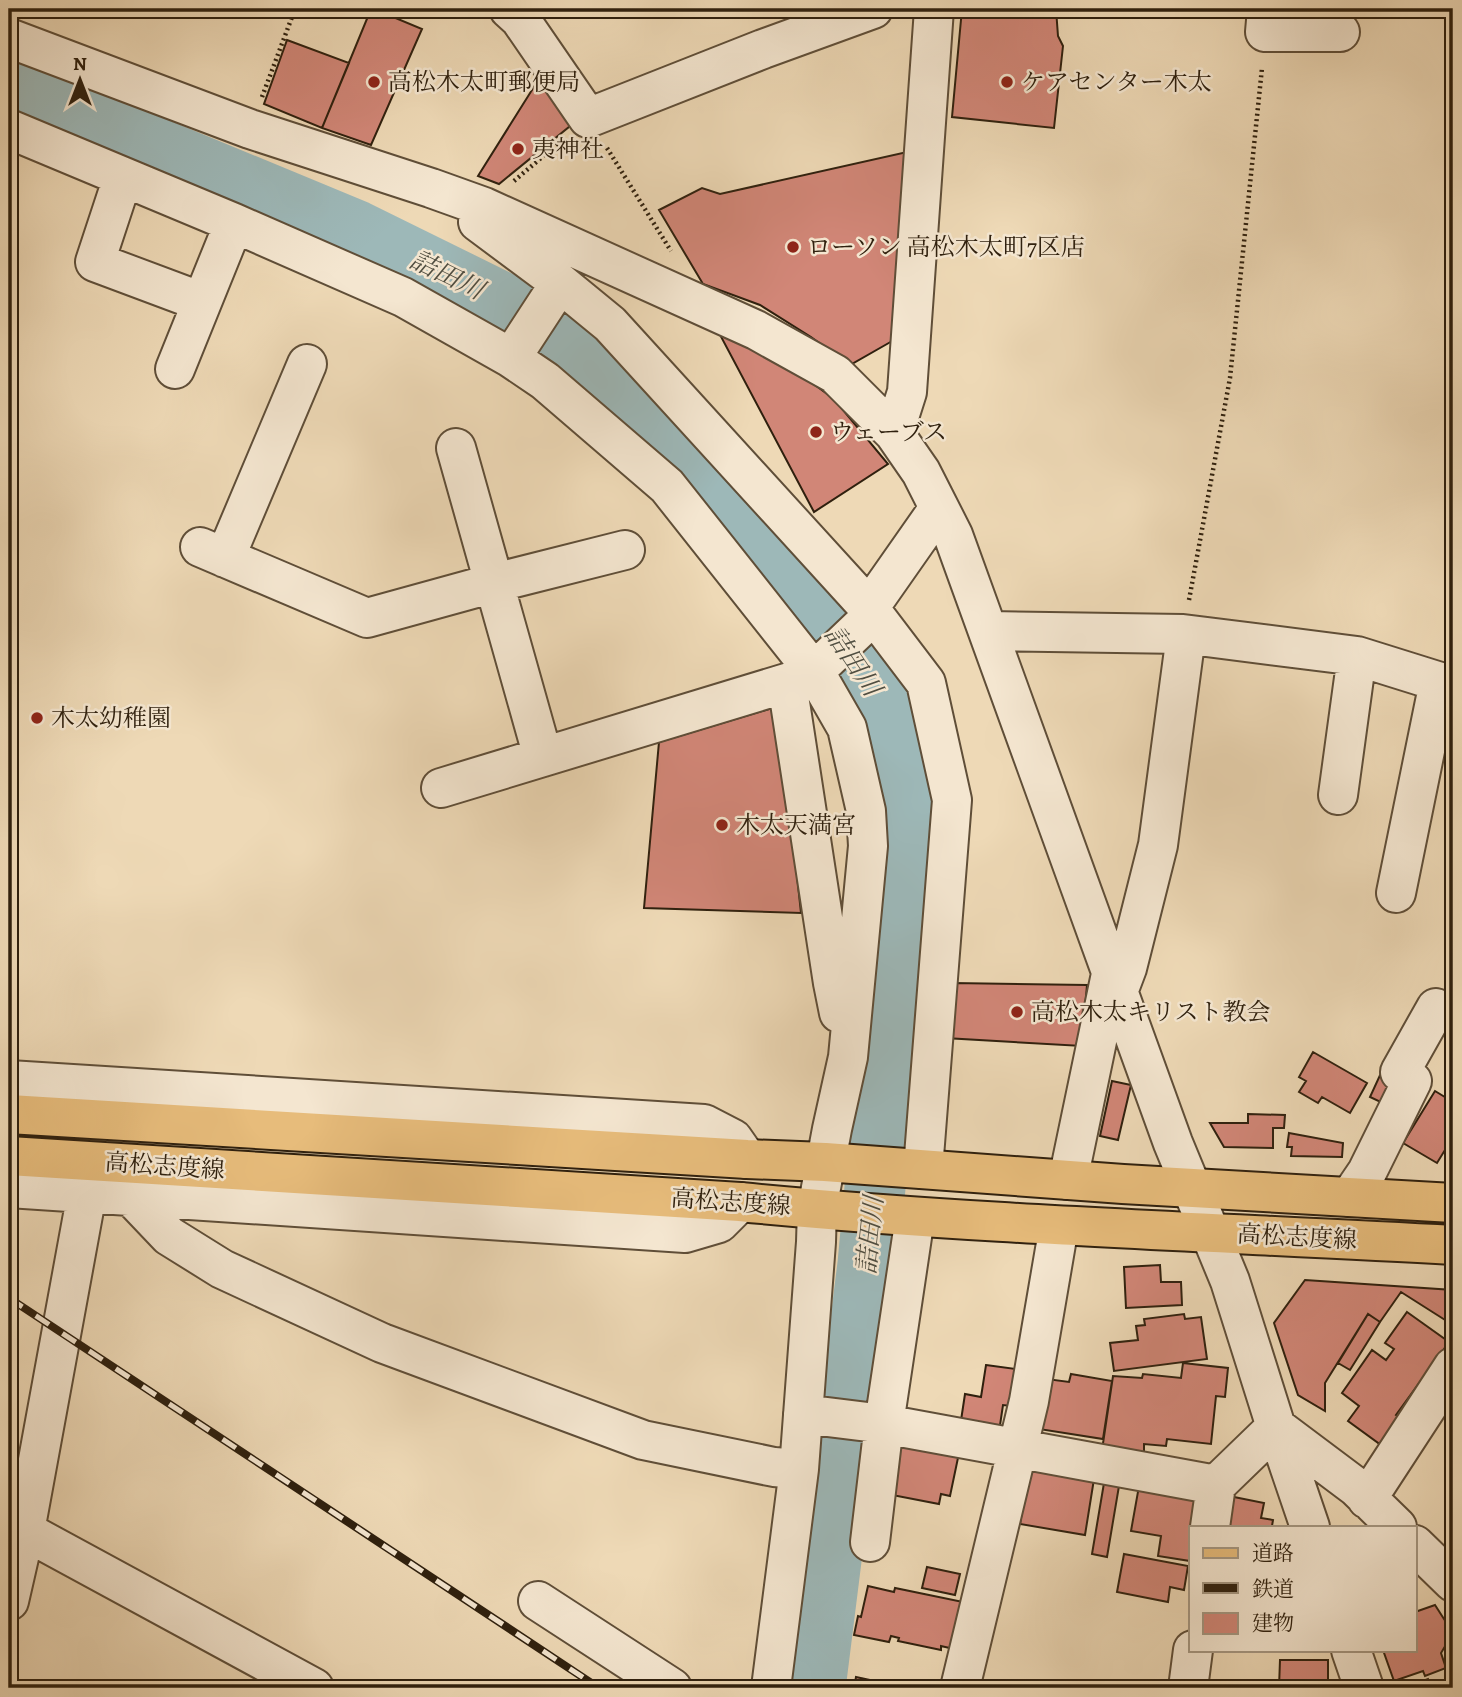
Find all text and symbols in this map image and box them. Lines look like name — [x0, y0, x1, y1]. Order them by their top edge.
north arrow — [46, 46, 116, 116]
text: N — [73, 51, 87, 77]
place label: 高松木太町郵便局 — [388, 66, 580, 98]
place label: ケアセンター木太 — [1021, 66, 1212, 98]
marker: 高松木太町郵便局 — [366, 74, 382, 90]
marker: ケアセンター木太 — [999, 74, 1015, 90]
place label: 夷神社 — [532, 133, 604, 165]
marker: 夷神社 — [510, 141, 526, 157]
place label: ローソン 高松木太町7区店 — [807, 231, 1085, 263]
marker: ローソン 高松木太町7区店 — [785, 239, 801, 255]
water label: 詰田川 — [404, 242, 492, 309]
place label: ウェーブス — [830, 416, 947, 448]
marker: ウェーブス — [808, 424, 824, 440]
water label: 詰田川 — [817, 619, 891, 706]
place label: 木太幼稚園 — [51, 702, 171, 734]
marker: 木太幼稚園 — [29, 710, 45, 726]
place label: 木太天満宮 — [736, 809, 856, 841]
marker: 木太天満宮 — [714, 817, 730, 833]
place label: 高松木太キリスト教会 — [1031, 996, 1271, 1028]
marker: 高松木太キリスト教会 — [1009, 1004, 1025, 1020]
street label: 高松志度線 — [104, 1146, 226, 1186]
street label: 高松志度線 — [670, 1182, 792, 1222]
water label: 詰田川 — [849, 1191, 892, 1276]
street label: 高松志度線 — [1236, 1218, 1358, 1256]
legend — [1189, 1526, 1416, 1652]
text: 道路 — [1252, 1539, 1294, 1567]
text: 鉄道 — [1252, 1575, 1294, 1603]
text: 建物 — [1252, 1609, 1294, 1637]

